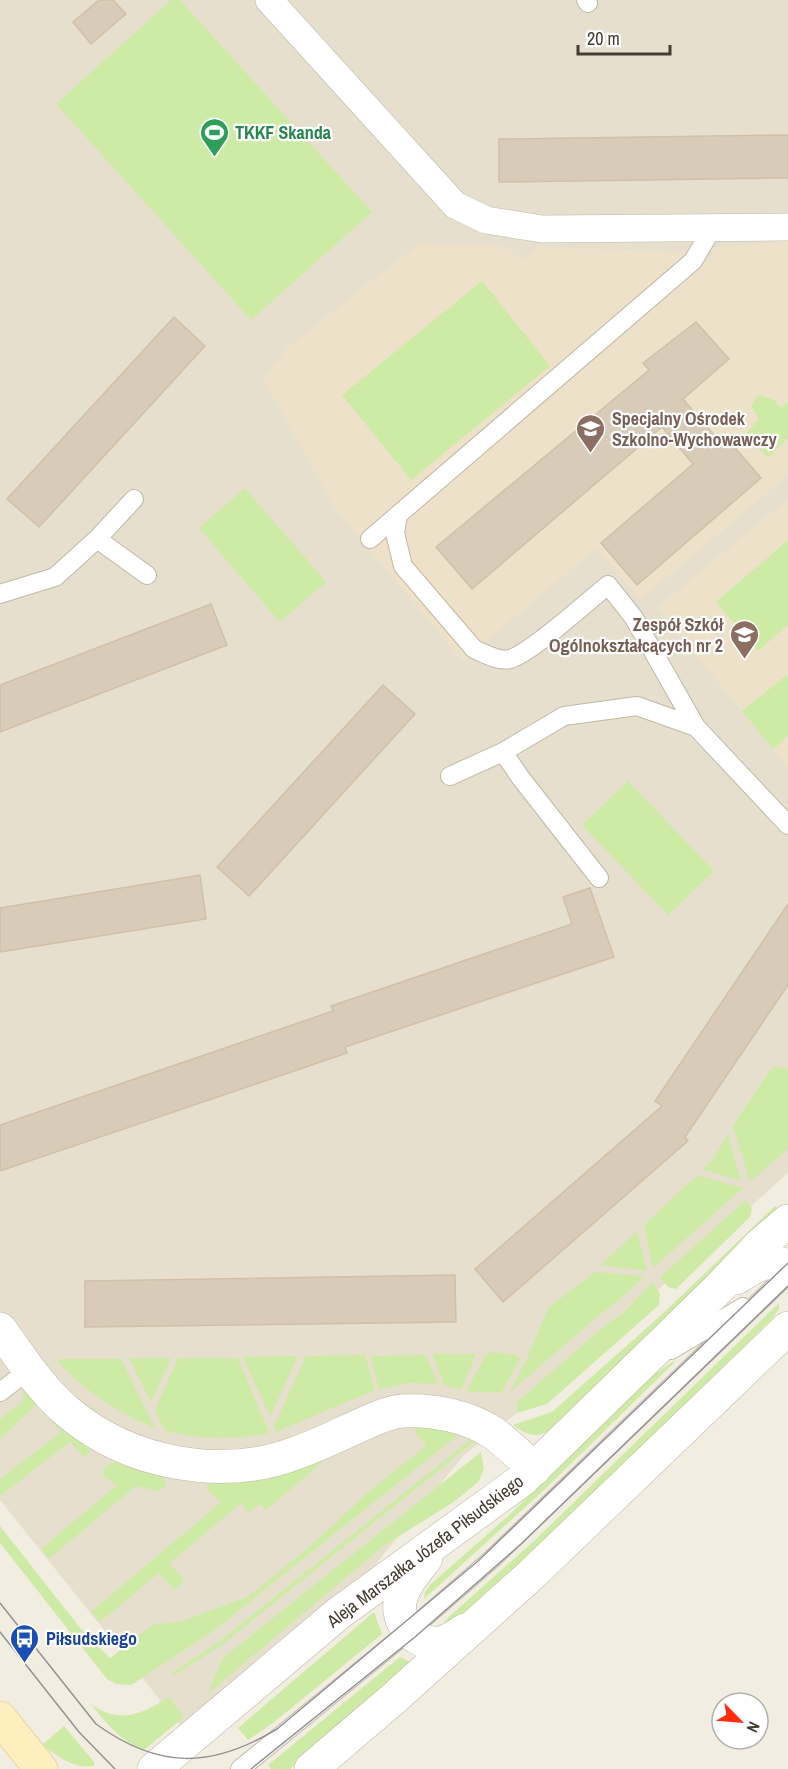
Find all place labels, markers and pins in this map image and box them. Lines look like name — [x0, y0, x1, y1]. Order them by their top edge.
sports icon: TKKF Skanda — [198, 116, 230, 158]
place label: TKKF Skanda — [235, 120, 332, 145]
place label: Specjalny Ośrodek Szkolno-Wychowawczy — [612, 406, 777, 452]
school or university icon: Specjalny Ośrodek Szkolno-Wychowawczy — [575, 412, 607, 454]
place label: Zespół Szkół Ogólnokształcących nr 2 — [549, 612, 724, 658]
school or university icon: Zespół Szkół Ogólnokształcących nr 2 — [728, 618, 760, 660]
bus stop icon: Piłsudskiego — [9, 1622, 41, 1664]
place label: Piłsudskiego — [46, 1626, 137, 1651]

